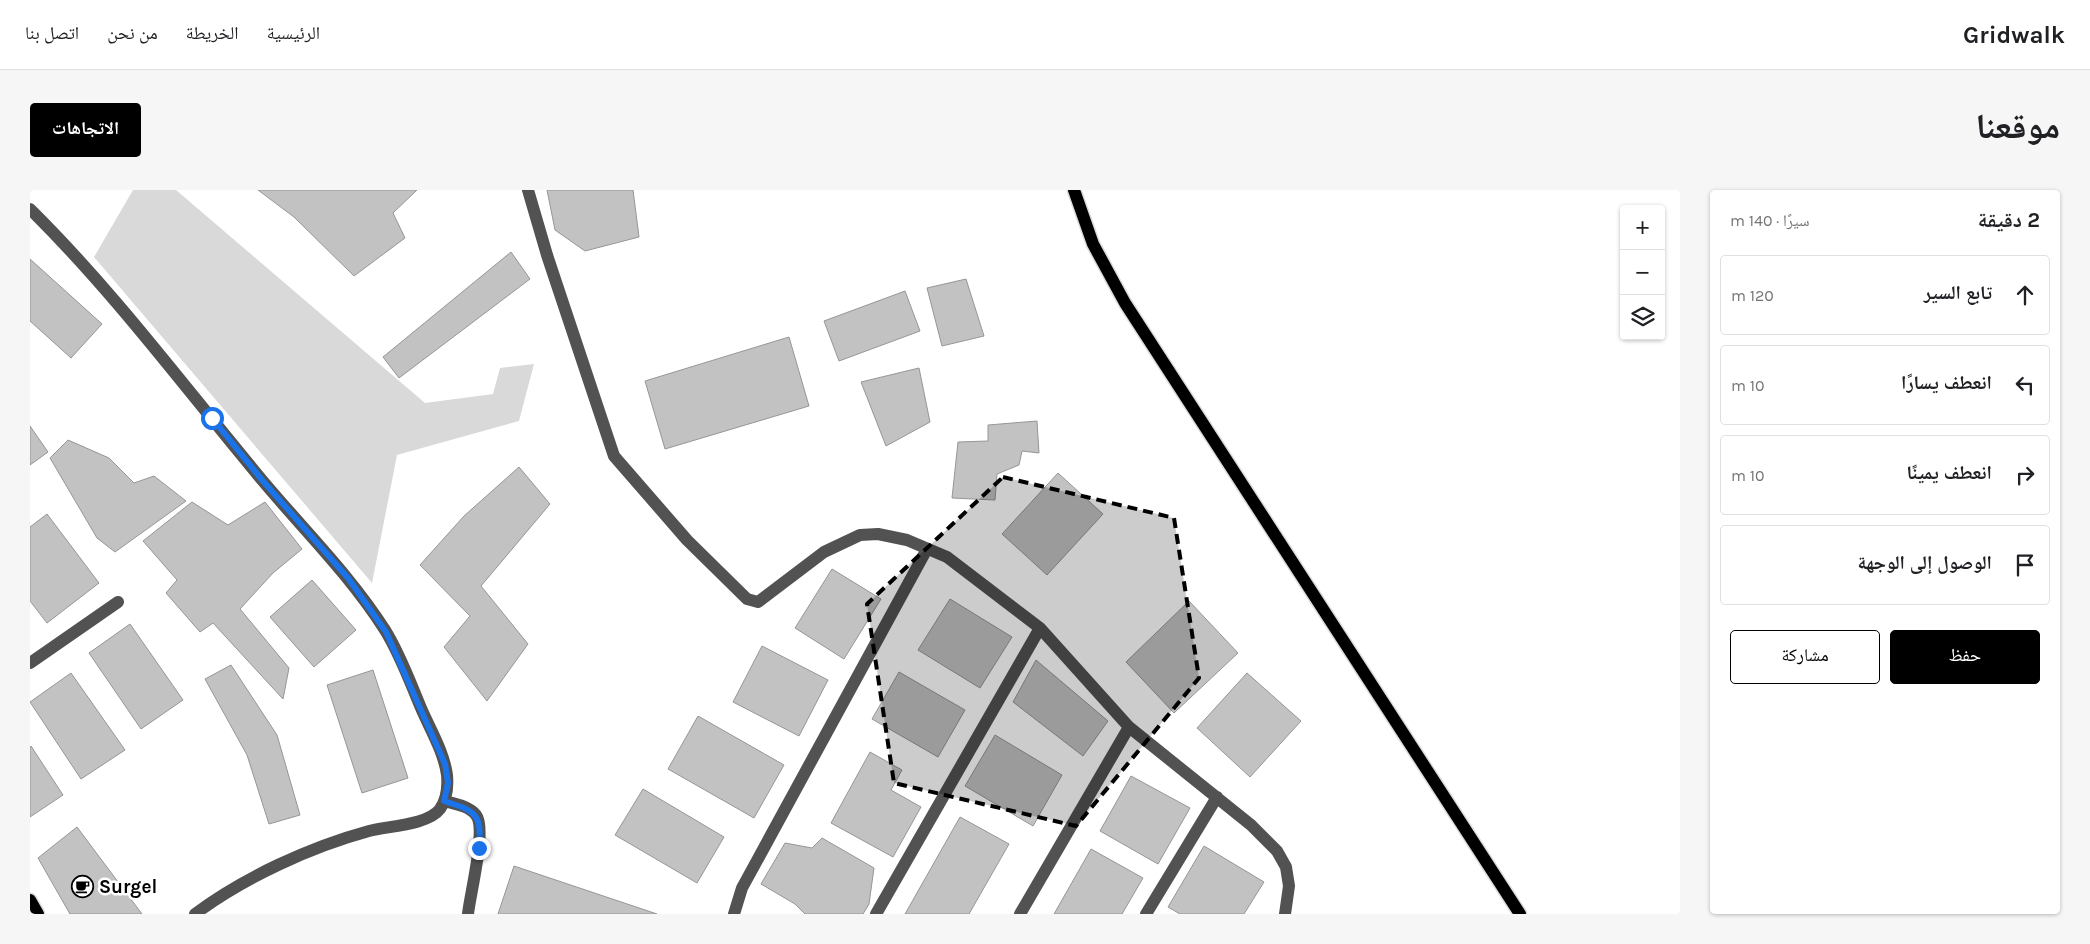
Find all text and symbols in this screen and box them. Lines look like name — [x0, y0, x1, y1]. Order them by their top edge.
text: Gridwalk — [1963, 21, 2065, 49]
text: اتصل بنا — [25, 22, 79, 44]
text: من نحن — [107, 22, 158, 44]
text: الخريطة — [186, 22, 239, 44]
text: الرئيسية — [267, 22, 320, 44]
button: الاتجاهات — [30, 103, 141, 157]
text: موقعنا — [1975, 106, 2060, 147]
map controls — [1620, 205, 1665, 340]
button: + — [1620, 205, 1665, 250]
text: 2 دقيقة — [1978, 208, 2040, 232]
text: سيرًا · 140 m — [1730, 211, 1810, 230]
button: − — [1620, 250, 1665, 295]
icon: ahead — [2011, 281, 2039, 309]
text: تابع السير — [1924, 282, 1992, 304]
text: 120 m — [1731, 286, 1774, 305]
button: layers — [1620, 295, 1665, 340]
icon: left — [2011, 371, 2039, 399]
text: انعطف يسارًا — [1901, 372, 1992, 394]
text: 10 m — [1731, 376, 1765, 395]
route start — [201, 407, 224, 430]
icon: right — [2011, 461, 2039, 489]
text: انعطف يمينًا — [1907, 462, 1992, 484]
text: 10 m — [1731, 466, 1765, 485]
icon: arrive — [2011, 551, 2039, 579]
text: الوصول إلى الوجهة — [1857, 552, 1992, 574]
button: مشاركة — [1730, 630, 1880, 684]
button: حفظ — [1890, 630, 2040, 684]
route end — [468, 837, 491, 860]
cafe icon: Surgel — [71, 874, 95, 898]
place label: Surgel — [99, 876, 157, 898]

